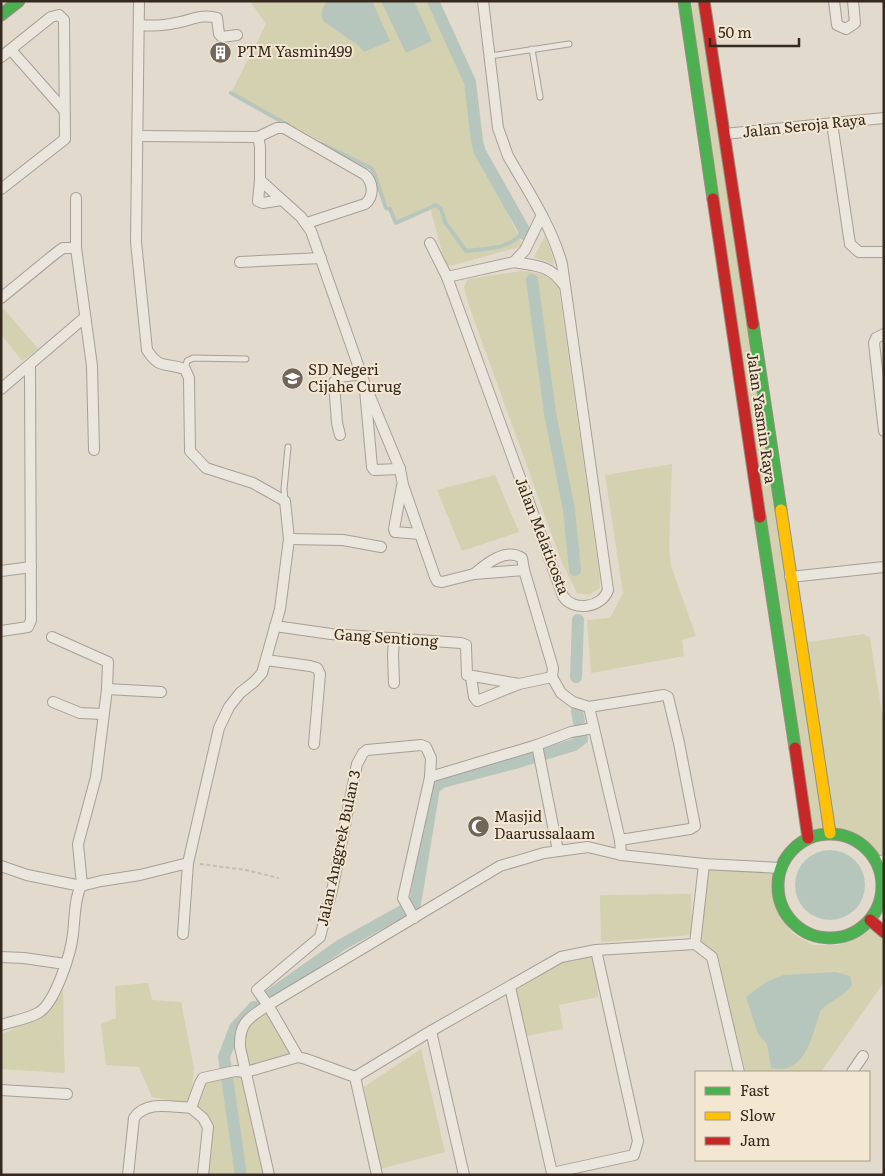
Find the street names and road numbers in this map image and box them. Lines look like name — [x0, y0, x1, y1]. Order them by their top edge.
street label: Jalan Seroja Raya — [741, 106, 868, 142]
street label: Jalan Yasmin Raya — [742, 351, 783, 486]
street label: Jalan Melaticosta — [510, 473, 577, 598]
street label: Gang Sentiong — [333, 621, 440, 652]
street label: Jalan Anggrek Bulan 3 — [310, 767, 365, 928]

